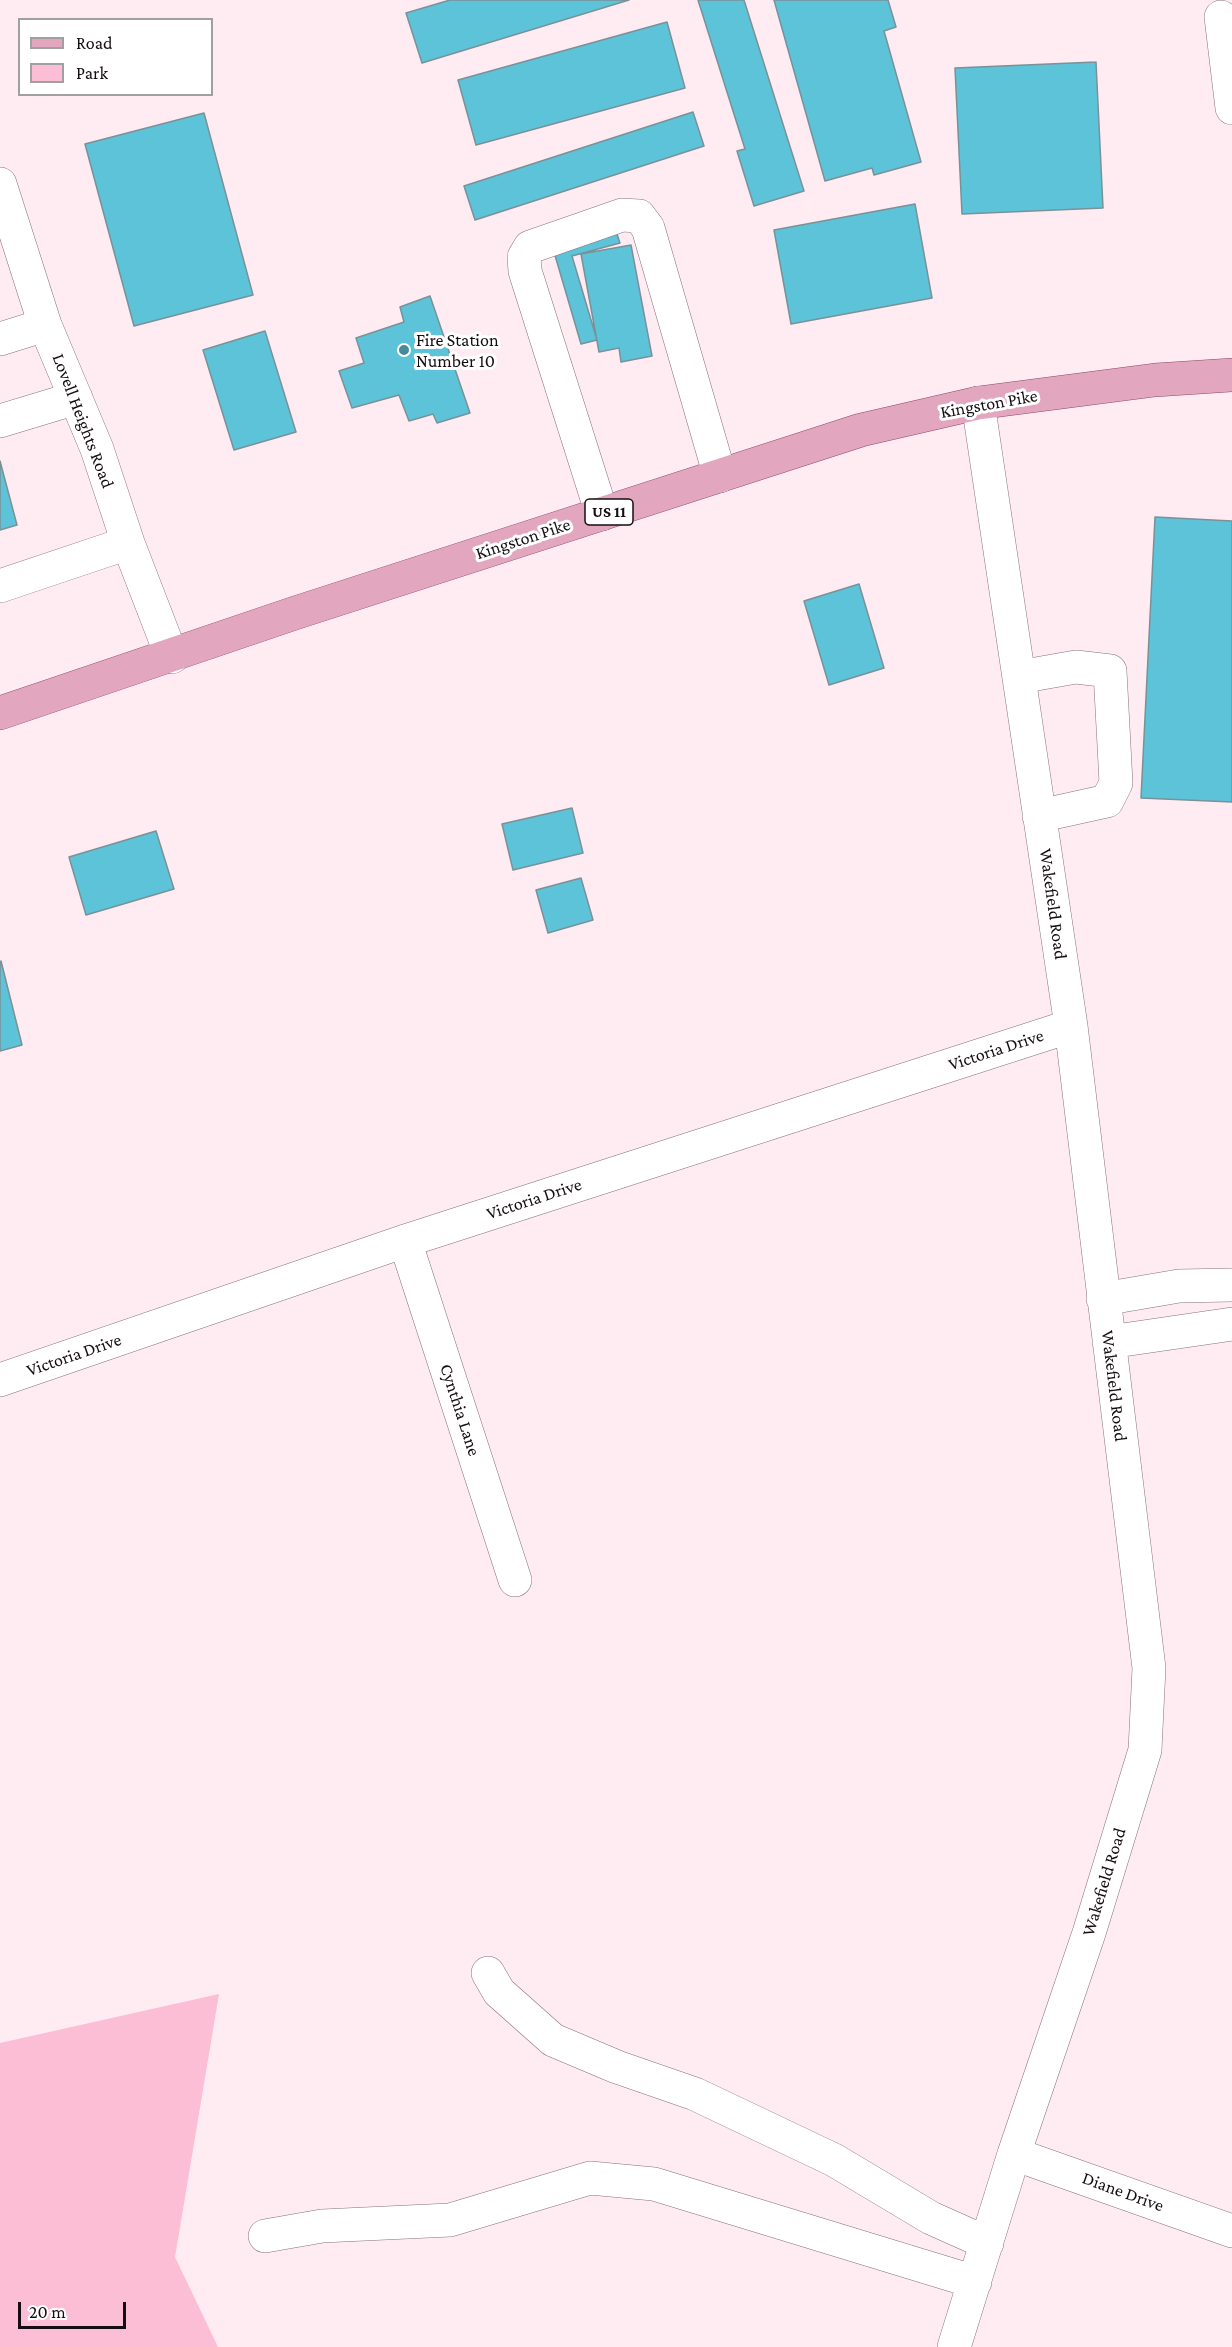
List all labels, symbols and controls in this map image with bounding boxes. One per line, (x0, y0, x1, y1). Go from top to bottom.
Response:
legend (18, 18, 213, 96)
text: Road (76, 33, 113, 53)
text: Park (76, 63, 108, 83)
place label: Fire Station Number 10 (416, 329, 499, 372)
marker: Fire Station Number 10 (397, 343, 411, 357)
street label: Lovell Heights Road (47, 351, 119, 491)
street label: Kingston Pike (939, 385, 1039, 423)
road number: US 11 (585, 499, 633, 525)
street label: Kingston Pike (473, 514, 573, 564)
street label: Wakefield Road (1035, 847, 1071, 961)
street label: Victoria Drive (946, 1024, 1046, 1076)
street label: Victoria Drive (484, 1173, 584, 1225)
street label: Victoria Drive (24, 1329, 124, 1381)
street label: Wakefield Road (1096, 1329, 1132, 1443)
street label: Cynthia Lane (435, 1361, 485, 1459)
street label: Wakefield Road (1077, 1825, 1131, 1939)
street label: Diane Drive (1079, 2167, 1167, 2217)
scale bar (21, 2290, 129, 2328)
text: 20 m (29, 2302, 66, 2322)

